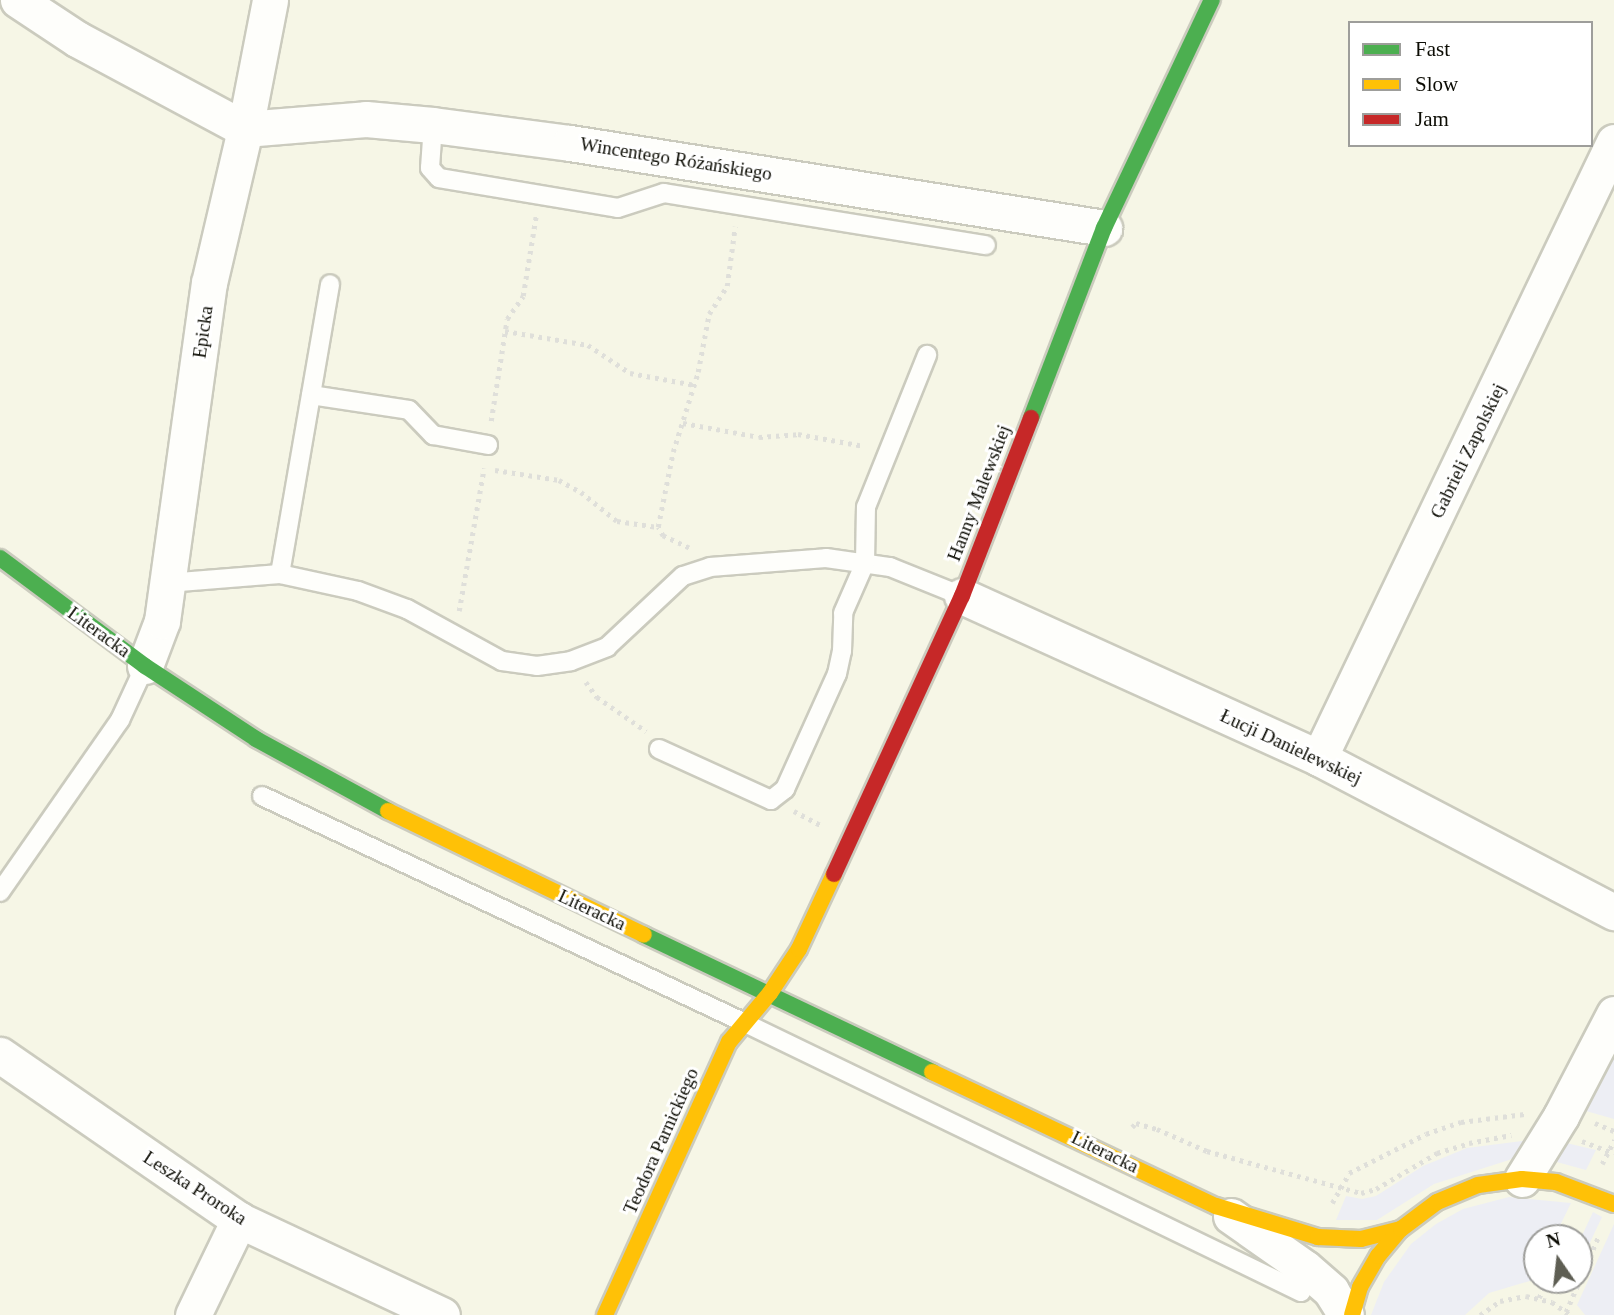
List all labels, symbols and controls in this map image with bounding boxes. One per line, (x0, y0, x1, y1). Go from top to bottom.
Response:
legend (1348, 21, 1593, 147)
text: Fast (1415, 37, 1450, 61)
text: Slow (1415, 72, 1458, 96)
text: Jam (1415, 107, 1449, 131)
street label: Wincentego Różańskiego (578, 133, 774, 185)
street label: Epicka (188, 304, 218, 360)
street label: Gabrieli Zapolskiej (1425, 380, 1511, 522)
street label: Hanny Malewskiej (943, 422, 1015, 564)
street label: Literacka (63, 602, 135, 662)
street label: Łucji Danielewskiej (1217, 704, 1365, 790)
street label: Literacka (555, 885, 629, 935)
street label: Teodora Parnickiego (619, 1064, 703, 1218)
street label: Literacka (1068, 1126, 1142, 1178)
street label: Leszka Proroka (139, 1146, 251, 1230)
north arrow (1523, 1224, 1593, 1294)
text: N (1544, 1228, 1562, 1252)

